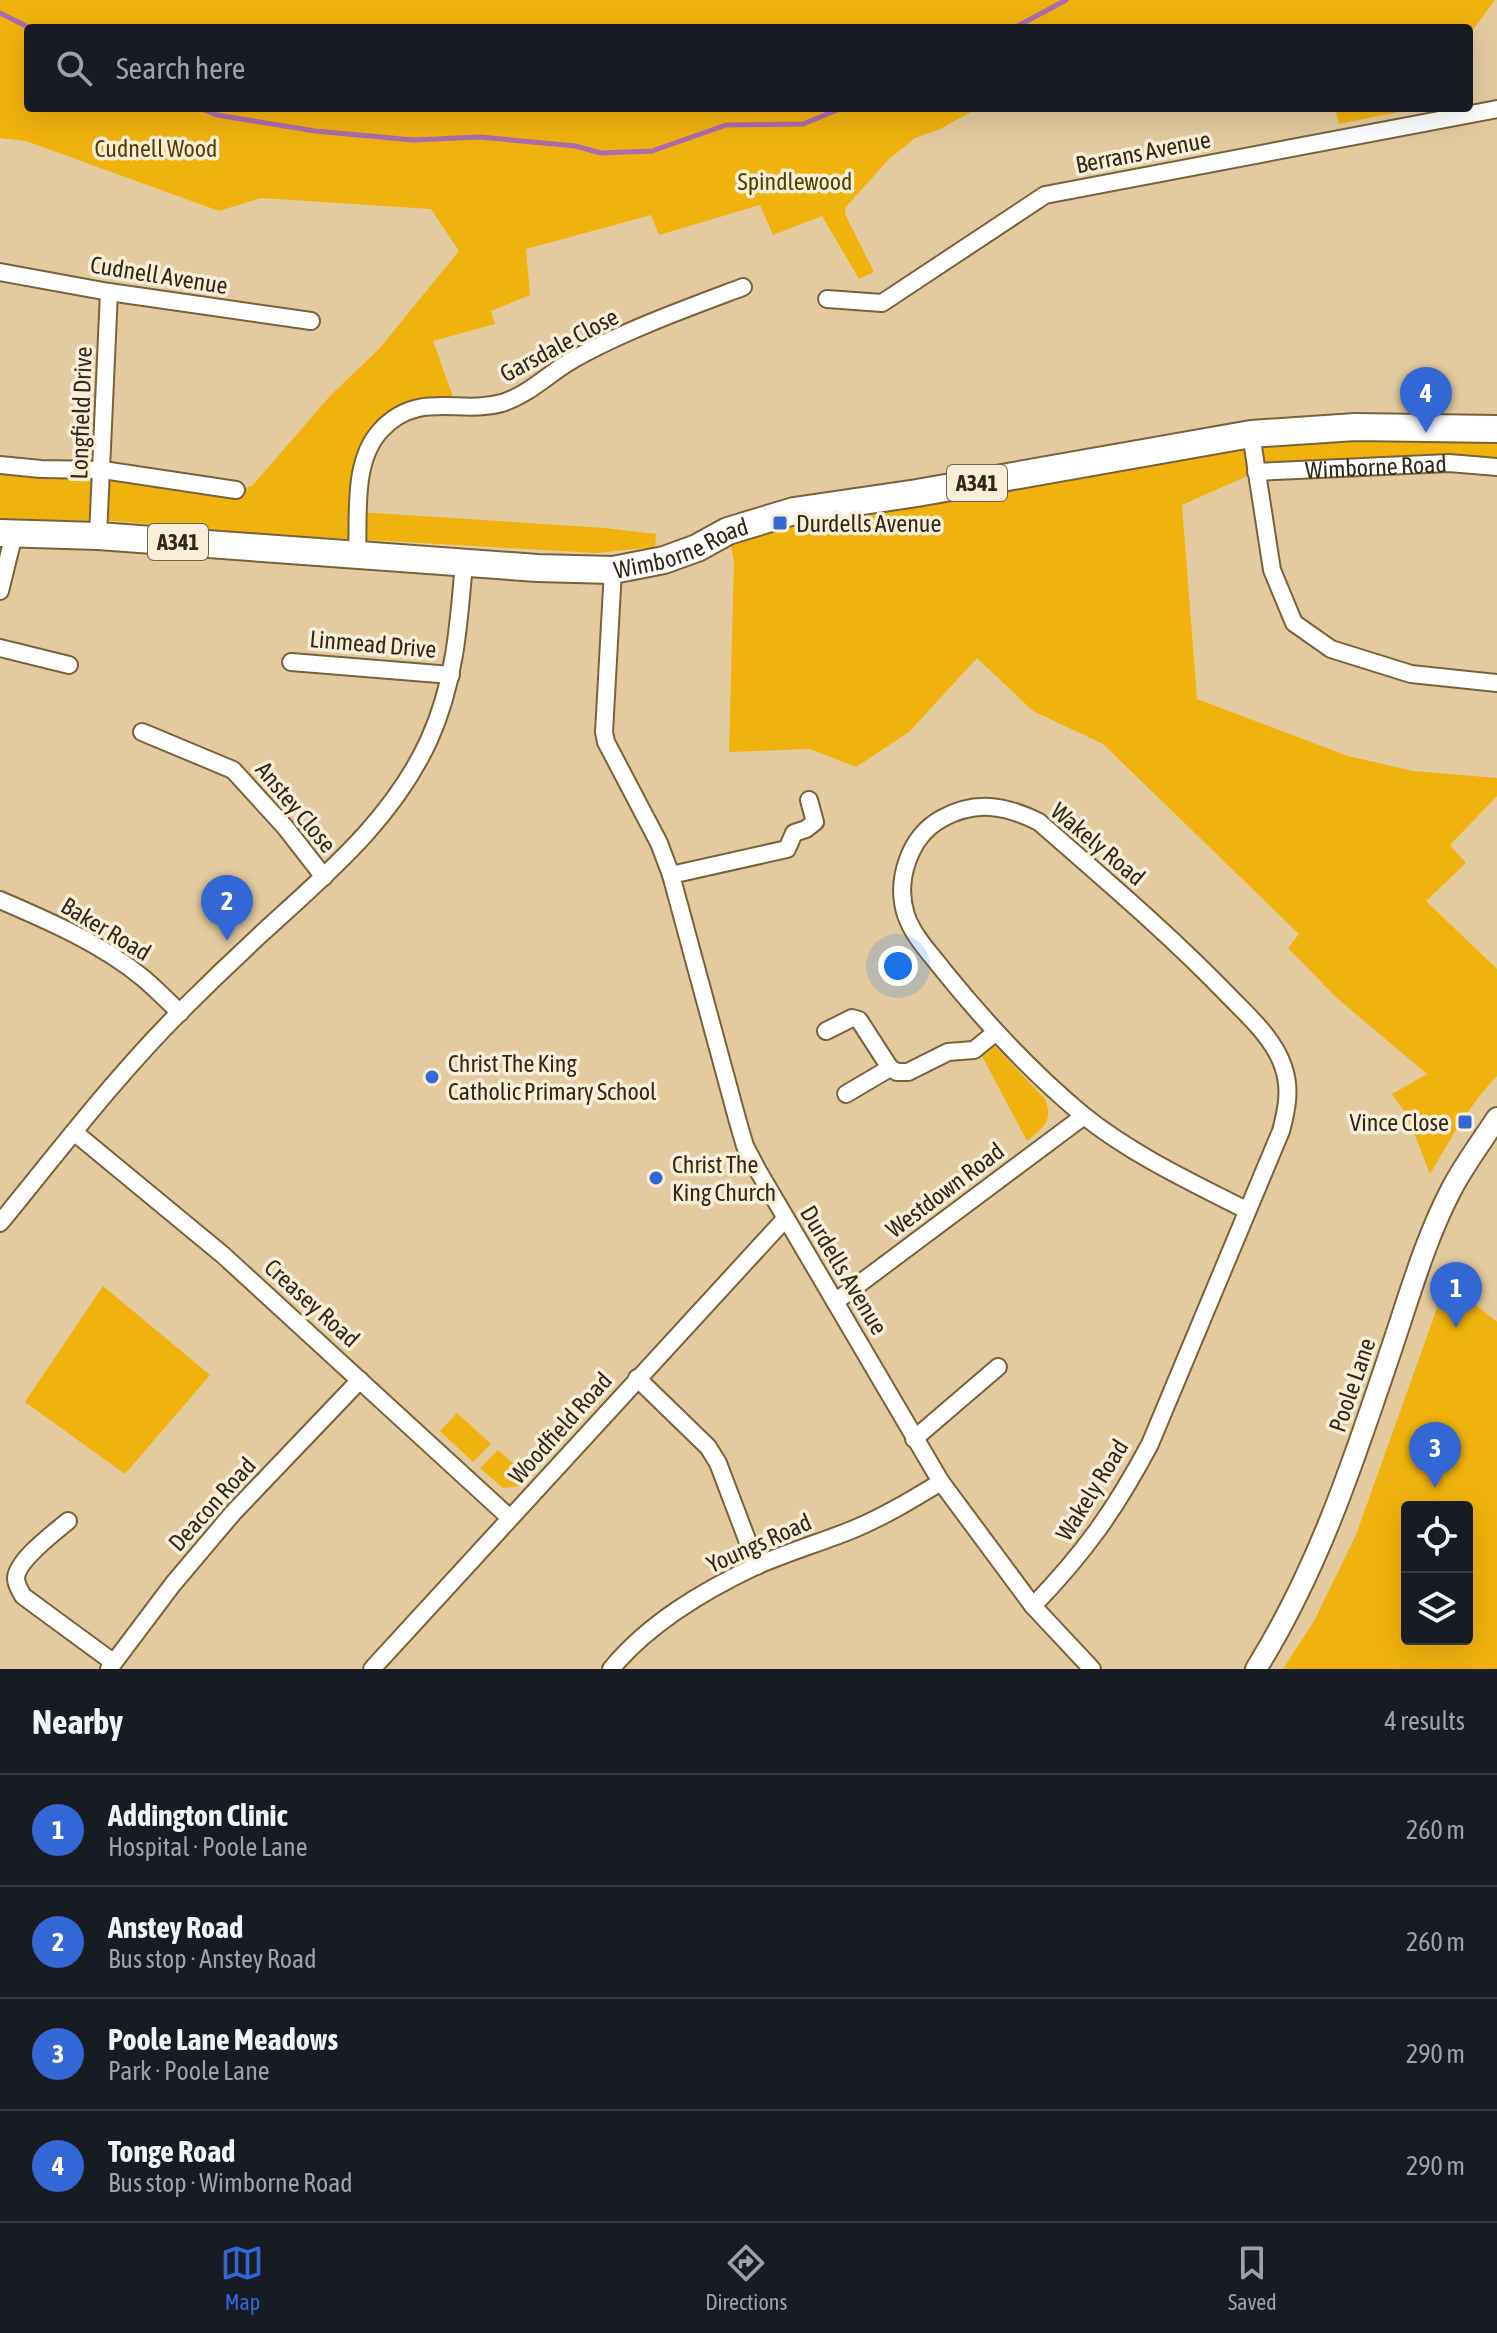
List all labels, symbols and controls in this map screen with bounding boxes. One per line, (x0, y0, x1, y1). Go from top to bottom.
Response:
search box (24, 24, 1473, 112)
icon: search (52, 46, 96, 90)
text: Search here (116, 51, 245, 85)
street label: Berrans Avenue (1073, 126, 1213, 178)
park label: Cudnell Wood (95, 135, 217, 162)
park label: Spindlewood (738, 168, 852, 195)
street label: Cudnell Avenue (88, 251, 230, 299)
street label: Garsdale Close (495, 303, 623, 387)
street label: Longfield Drive (65, 346, 97, 480)
pin: 4 (1400, 367, 1452, 433)
street label: Wimborne Road (1304, 450, 1447, 483)
road number: A341 (947, 465, 1007, 501)
place label: Durdells Avenue (796, 510, 941, 537)
street label: Wimborne Road (611, 512, 751, 583)
marker: Durdells Avenue (771, 514, 789, 532)
road number: A341 (148, 524, 208, 560)
street label: Linmead Drive (309, 625, 437, 663)
street label: Anstey Close (250, 756, 342, 858)
street label: Wakely Road (1046, 797, 1150, 891)
pin: 2 (201, 875, 253, 941)
street label: Baker Road (56, 892, 156, 966)
your location (878, 946, 918, 986)
place label: Christ The King Catholic Primary School (448, 1050, 657, 1105)
marker: Christ The King Catholic Primary School (423, 1068, 441, 1086)
place label: Vince Close (1349, 1109, 1449, 1136)
marker: Vince Close (1456, 1113, 1474, 1131)
street label: Westdown Road (881, 1137, 1009, 1243)
place label: Christ The King Church (672, 1151, 776, 1206)
marker: Christ The King Church (647, 1169, 665, 1187)
street label: Durdells Avenue (795, 1201, 893, 1339)
street label: Creasey Road (259, 1253, 365, 1353)
pin: 1 (1430, 1262, 1482, 1328)
street label: Poole Lane (1323, 1335, 1381, 1435)
street label: Woodfield Road (503, 1367, 617, 1489)
pin: 3 (1409, 1422, 1461, 1488)
street label: Wakely Road (1050, 1435, 1134, 1545)
street label: Deacon Road (163, 1452, 261, 1556)
map controls (1401, 1501, 1473, 1645)
button: locate (1401, 1501, 1473, 1573)
street label: Youngs Road (703, 1508, 815, 1578)
button: layers (1401, 1573, 1473, 1645)
text: Nearby (32, 1702, 123, 1741)
text: 4 results (1384, 1706, 1465, 1736)
text: Addington Clinic (108, 1798, 288, 1832)
text: 1 (52, 1815, 64, 1845)
text: 260 m (1406, 1815, 1465, 1845)
text: Hospital · Poole Lane (108, 1832, 307, 1862)
text: Anstey Road (108, 1910, 243, 1944)
text: 2 (52, 1927, 64, 1957)
text: 260 m (1406, 1927, 1465, 1957)
text: Bus stop · Anstey Road (108, 1944, 316, 1974)
text: Poole Lane Meadows (108, 2022, 338, 2056)
text: 3 (52, 2039, 64, 2069)
text: 290 m (1406, 2039, 1465, 2069)
text: Park · Poole Lane (108, 2056, 270, 2086)
text: Tonge Road (108, 2134, 235, 2168)
text: 4 (52, 2151, 64, 2181)
text: 290 m (1406, 2151, 1465, 2181)
text: Bus stop · Wimborne Road (108, 2168, 353, 2198)
tab: Map (220, 2241, 264, 2315)
tab: Directions (705, 2241, 787, 2315)
tab: Saved (1228, 2241, 1277, 2315)

